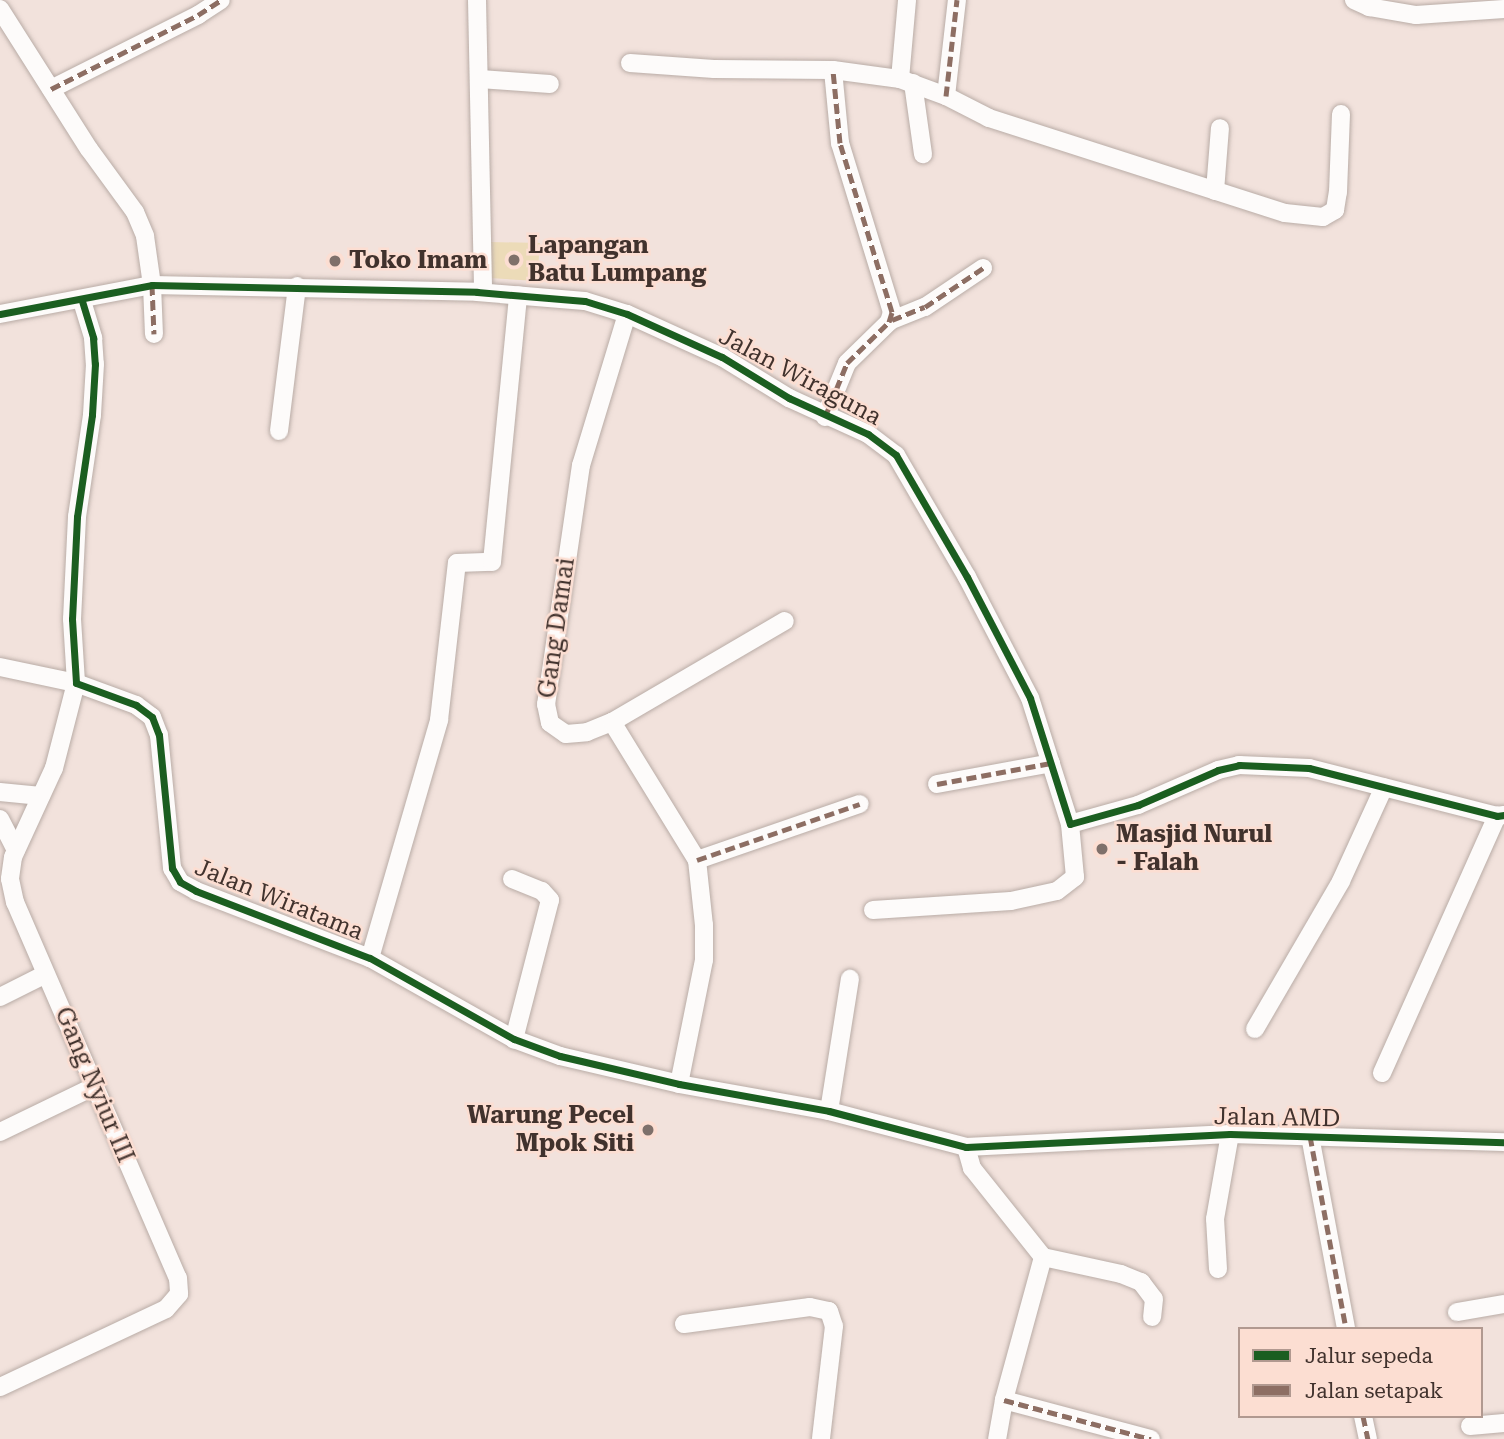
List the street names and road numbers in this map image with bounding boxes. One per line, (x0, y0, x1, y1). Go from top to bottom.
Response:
street label: Jalan Wiraguna (714, 322, 886, 432)
street label: Gang Damai (533, 556, 581, 700)
street label: Jalan Wiratama (191, 853, 367, 947)
street label: Gang Nyiur III (48, 1003, 140, 1167)
street label: Jalan AMD (1214, 1103, 1340, 1133)

